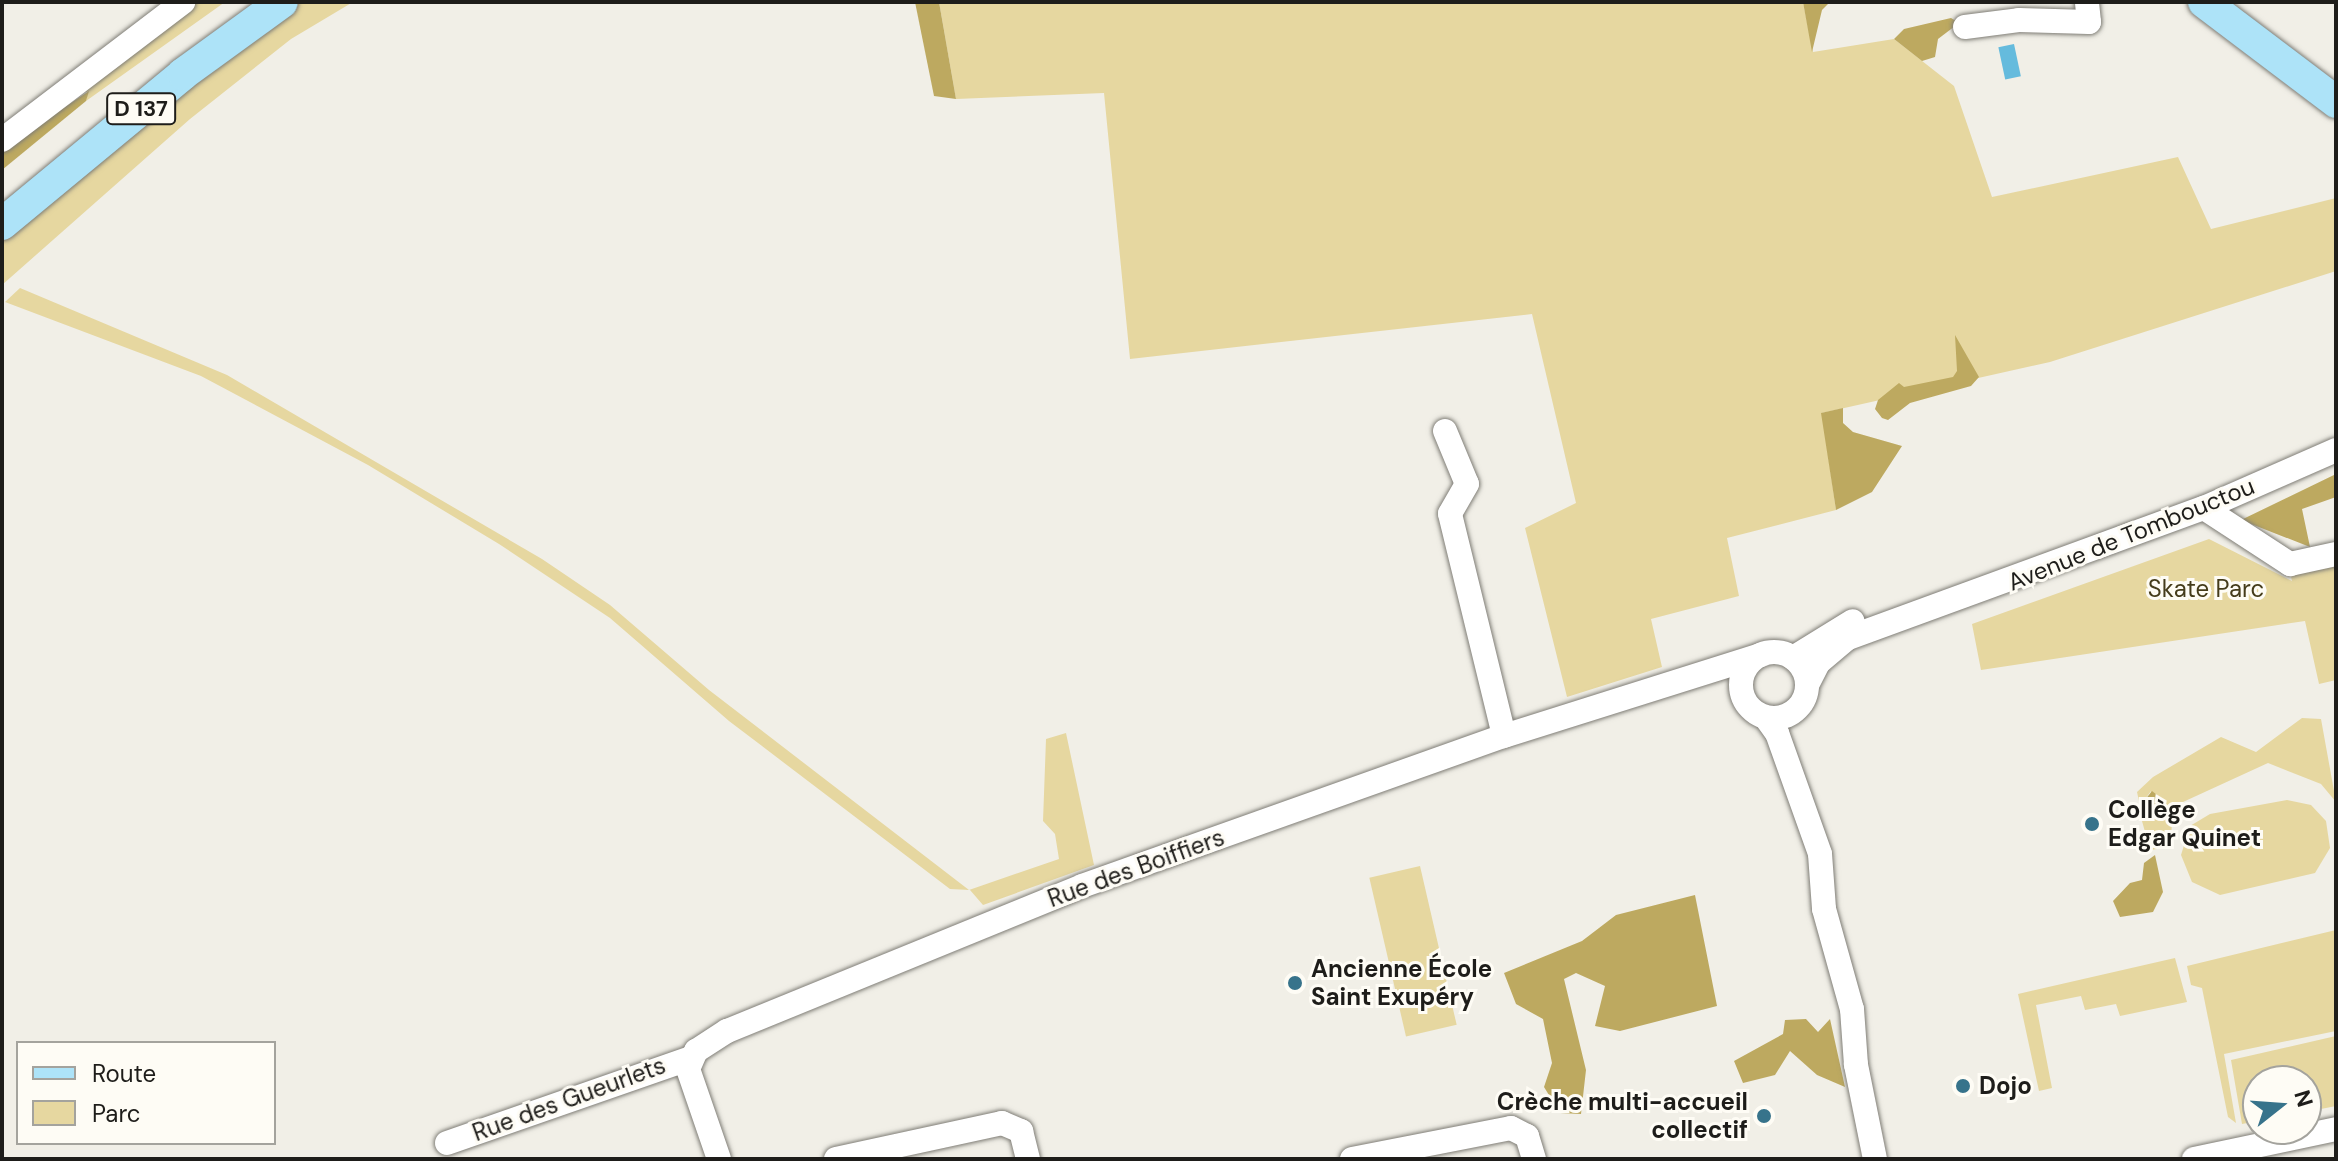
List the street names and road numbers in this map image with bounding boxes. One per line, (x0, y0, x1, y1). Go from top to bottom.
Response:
road number: D 137 (105, 91, 177, 127)
street label: Avenue de Tombouctou (2004, 471, 2258, 597)
street label: Rue des Boiffiers (1044, 823, 1228, 913)
street label: Rue des Gueurlets (469, 1051, 669, 1147)

